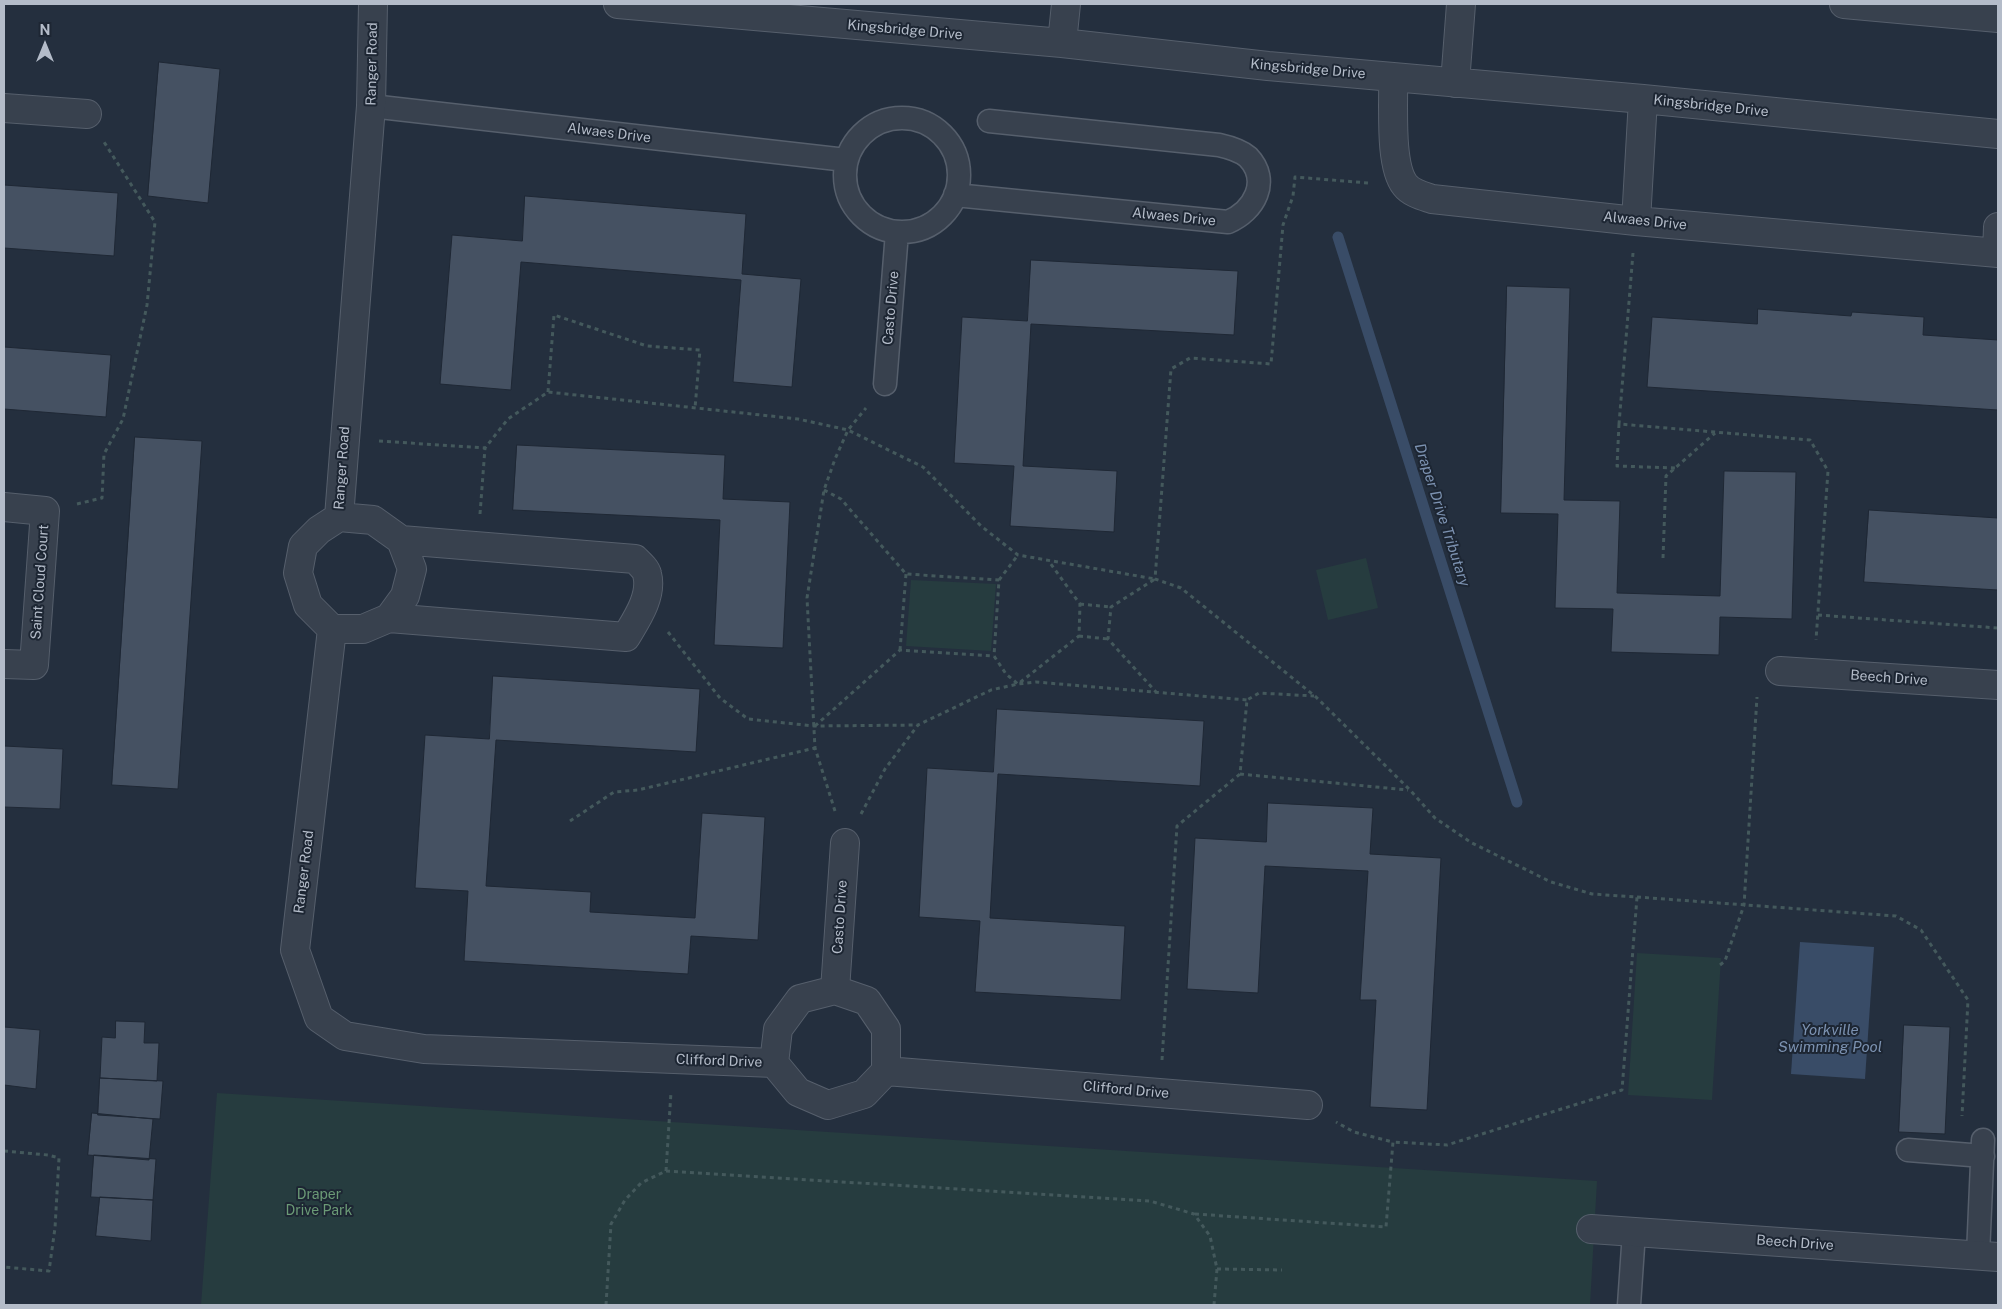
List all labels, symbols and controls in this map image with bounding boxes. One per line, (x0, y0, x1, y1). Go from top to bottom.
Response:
street label: Kingsbridge Drive (847, 17, 963, 43)
north arrow (20, 20, 70, 70)
text: N (40, 22, 50, 38)
street label: Ranger Road (363, 22, 381, 106)
street label: Kingsbridge Drive (1250, 56, 1366, 82)
street label: Kingsbridge Drive (1653, 92, 1769, 120)
street label: Alwaes Drive (566, 120, 652, 146)
street label: Alwaes Drive (1131, 204, 1217, 230)
street label: Alwaes Drive (1602, 208, 1688, 234)
street label: Casto Drive (879, 270, 903, 346)
street label: Ranger Road (331, 426, 353, 510)
water label: Draper Drive Tributary (1410, 441, 1474, 589)
street label: Saint Cloud Court (28, 524, 52, 640)
street label: Beech Drive (1850, 667, 1928, 689)
street label: Ranger Road (291, 829, 317, 915)
street label: Casto Drive (829, 879, 851, 955)
water label: Yorkville Swimming Pool (1778, 1021, 1882, 1056)
street label: Clifford Drive (676, 1051, 762, 1071)
street label: Clifford Drive (1082, 1078, 1170, 1102)
park label: Draper Drive Park (286, 1187, 352, 1220)
street label: Beech Drive (1756, 1232, 1834, 1254)

